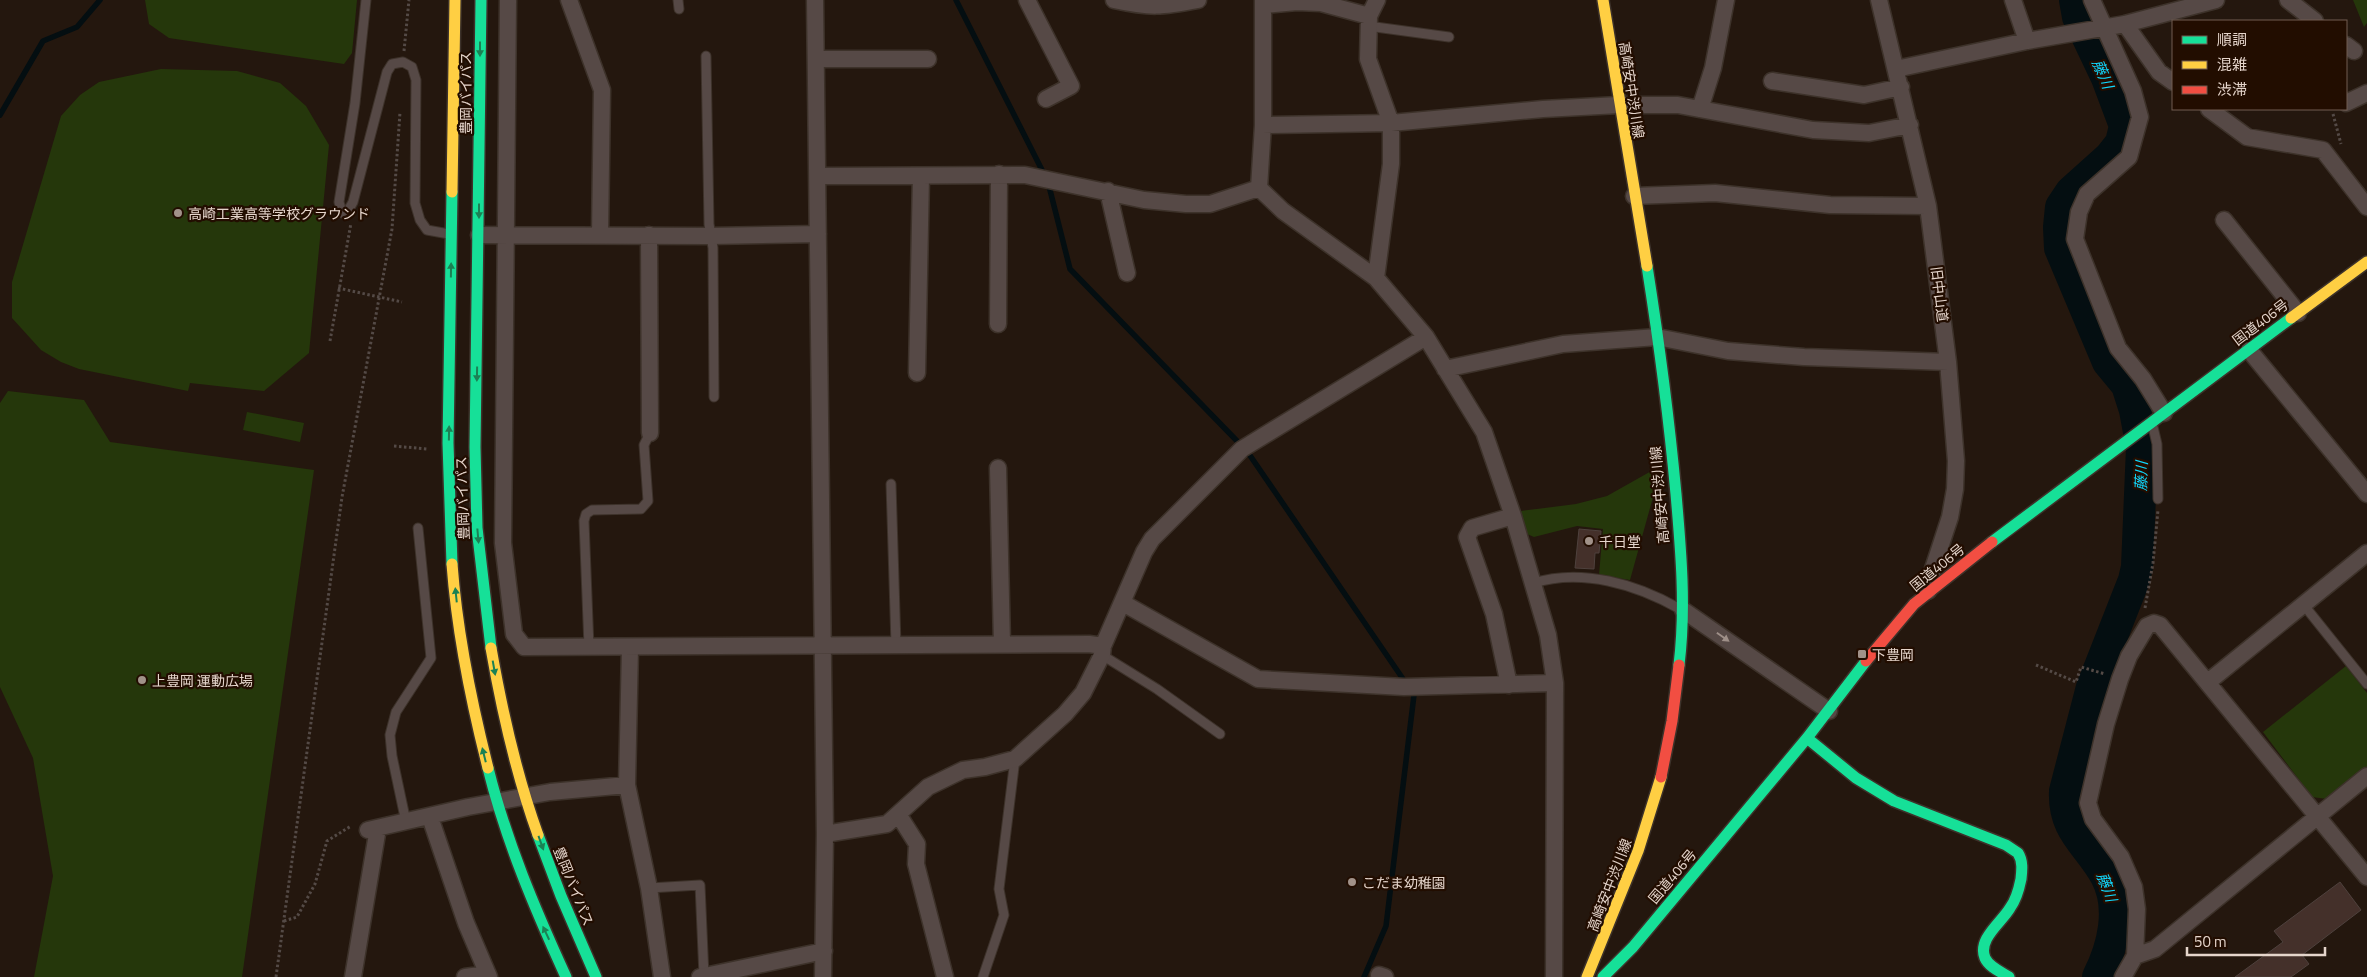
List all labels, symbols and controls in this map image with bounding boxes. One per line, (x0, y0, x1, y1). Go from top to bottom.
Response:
legend (2172, 20, 2347, 110)
text: 順調 (2217, 28, 2247, 51)
street label: 高崎安中渋川線 (1614, 40, 1650, 140)
one-way arrow (476, 41, 484, 57)
street label: 豊岡バイパス (455, 51, 476, 135)
text: 混雑 (2217, 53, 2247, 76)
water label: 藤川 (2087, 56, 2120, 94)
text: 渋滞 (2217, 78, 2247, 101)
place label: 高崎工業高等学校グラウンド (188, 203, 370, 224)
one-way arrow (475, 203, 483, 219)
marker: 高崎工業高等学校グラウンド (172, 207, 184, 219)
one-way arrow (447, 262, 455, 278)
street label: 旧中山道 (1926, 265, 1954, 323)
street label: 国道406号 (2228, 294, 2292, 350)
one-way arrow (472, 366, 480, 382)
one-way arrow (445, 425, 453, 441)
street label: 高崎安中渋川線 (1644, 445, 1674, 545)
street label: 豊岡バイパス (450, 456, 474, 540)
water label: 藤川 (2129, 459, 2153, 491)
one-way arrow (474, 528, 482, 544)
place label: 千日堂 (1599, 531, 1641, 552)
marker: 千日堂 (1583, 535, 1595, 547)
street label: 国道406号 (1905, 538, 1969, 596)
one-way arrow (451, 587, 459, 603)
one-way arrow (1717, 632, 1730, 642)
place label: 下豊岡 (1872, 644, 1914, 665)
marker: 下豊岡 (1856, 648, 1868, 660)
one-way arrow (490, 660, 498, 676)
place label: 上豊岡 運動広場 (152, 670, 253, 691)
marker: 上豊岡 運動広場 (136, 674, 148, 686)
one-way arrow (480, 747, 488, 762)
street label: 高崎安中渋川線 (1582, 835, 1636, 935)
one-way arrow (537, 836, 545, 851)
street label: 豊岡バイパス (549, 843, 599, 929)
street label: 国道406号 (1643, 844, 1701, 908)
water label: 藤川 (2091, 869, 2124, 907)
place label: こだま幼稚園 (1362, 872, 1446, 893)
marker: こだま幼稚園 (1346, 876, 1358, 888)
scale bar (2187, 924, 2324, 956)
one-way arrow (541, 926, 549, 940)
text: 50 m (2194, 930, 2227, 953)

